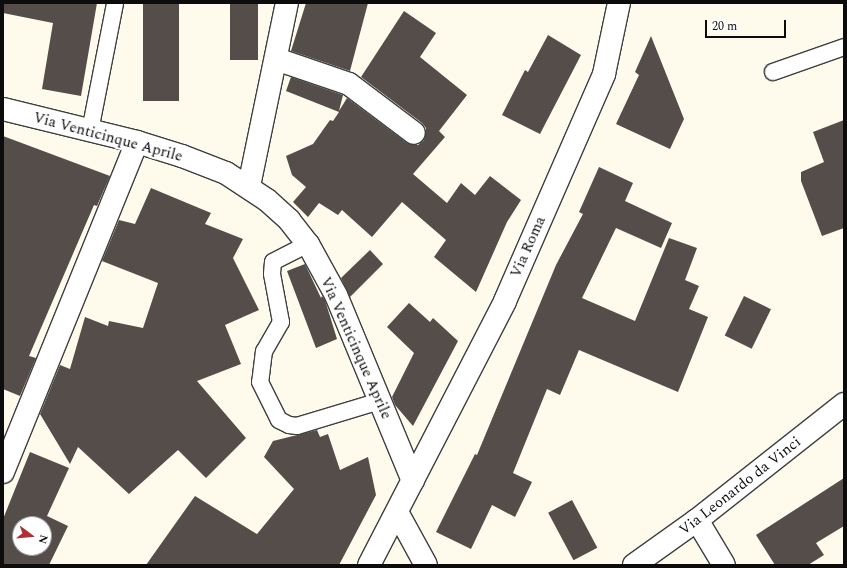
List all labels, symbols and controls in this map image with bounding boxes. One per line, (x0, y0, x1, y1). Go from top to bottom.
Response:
scale bar (707, 12, 788, 38)
text: 20 m (712, 17, 737, 36)
street label: Via Venticinque Aprile (31, 108, 185, 166)
street label: Via Roma (507, 214, 549, 280)
street label: Via Venticinque Aprile (317, 274, 395, 422)
street label: Via Leonardo da Vinci (675, 433, 805, 539)
north arrow (12, 516, 52, 556)
text: N (34, 533, 52, 546)

